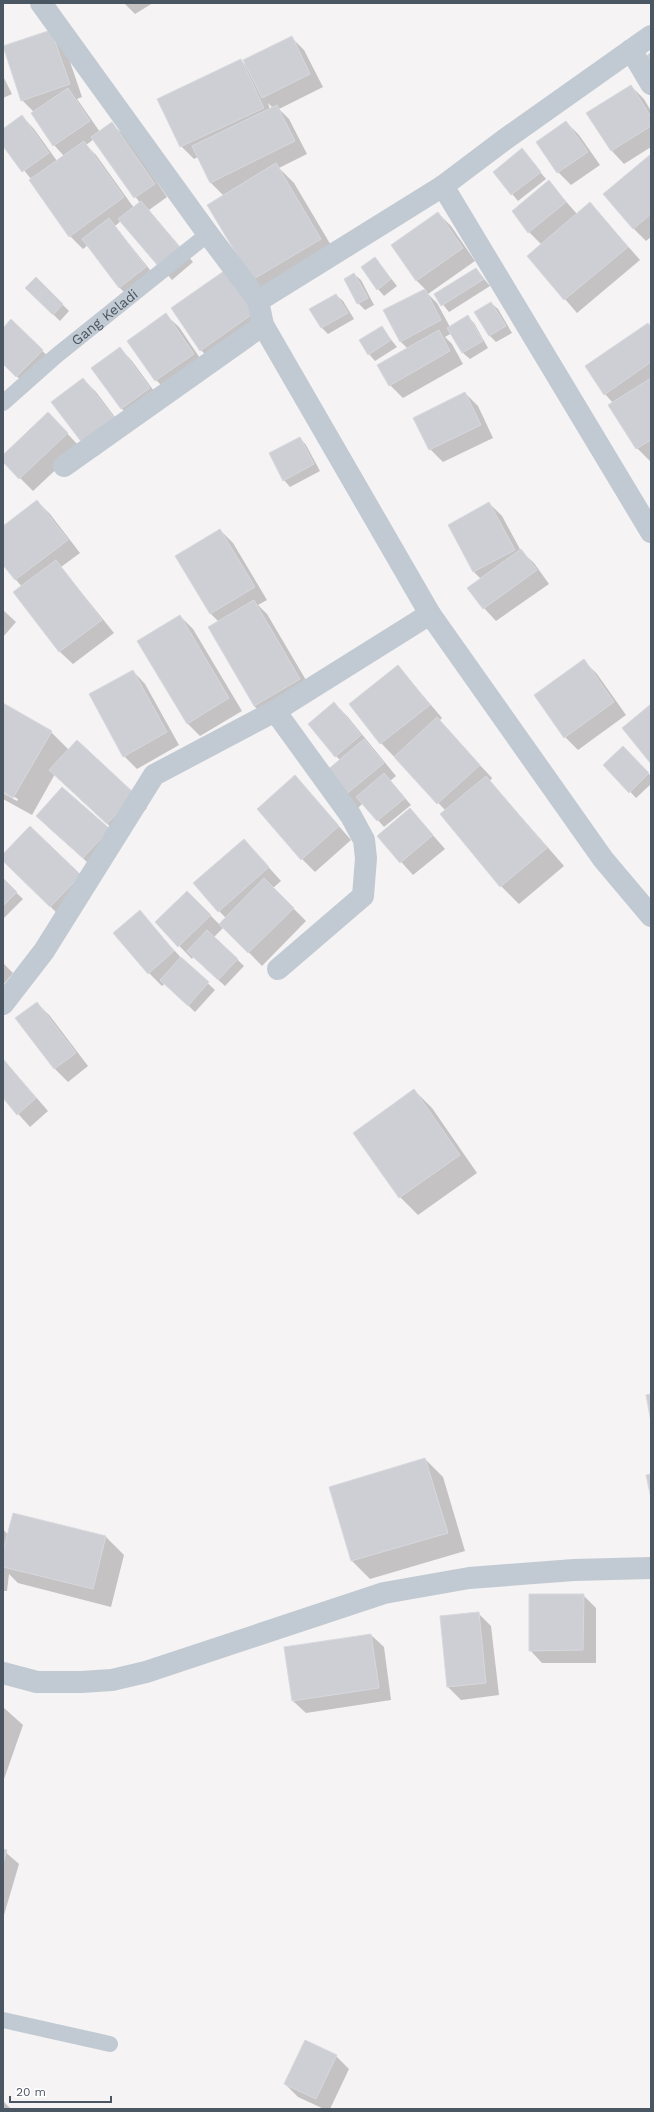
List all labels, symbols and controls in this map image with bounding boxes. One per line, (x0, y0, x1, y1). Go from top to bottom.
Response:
street label: Gang Keladi (68, 286, 141, 348)
scale bar (10, 2078, 111, 2104)
text: 20 m (16, 2085, 46, 2099)

